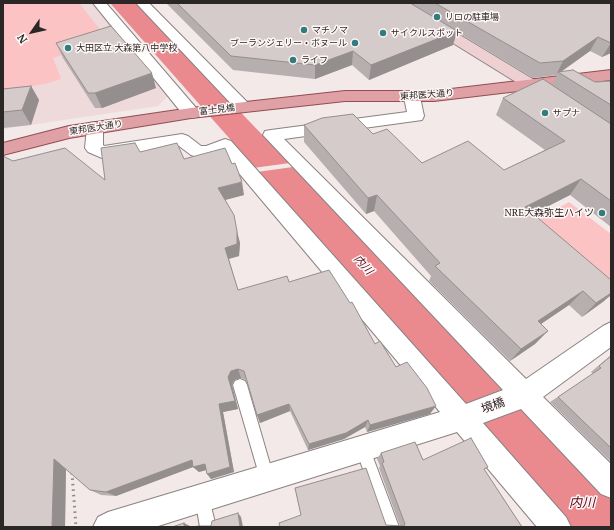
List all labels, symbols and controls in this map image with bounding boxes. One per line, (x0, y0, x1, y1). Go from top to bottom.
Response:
north arrow (12, 12, 52, 52)
marker: リロの駐車場 (432, 12, 442, 22)
place label: リロの駐車場 (445, 12, 499, 22)
marker: マチノマ (299, 25, 309, 35)
place label: マチノマ (312, 25, 348, 35)
marker: サイクルスポット (378, 28, 388, 38)
place label: サイクルスポット (391, 28, 463, 38)
text: N (14, 31, 30, 46)
place label: ブーランジェリー・ボヌール (230, 38, 347, 48)
marker: ブーランジェリー・ボヌール (350, 38, 360, 48)
marker: 大田区立 大森第八中学校 (63, 43, 73, 53)
place label: 大田区立 大森第八中学校 (76, 43, 177, 53)
marker: ライフ (288, 55, 298, 65)
place label: ライフ (301, 55, 328, 65)
street label: 東邦医大通り (400, 88, 454, 102)
street label: 富士見橋 (198, 102, 236, 118)
marker: サプナ (540, 108, 550, 118)
place label: サプナ (553, 108, 580, 118)
street label: 東邦医大通り (68, 118, 124, 138)
place label: NRE大森弥生ハイツ (504, 207, 594, 219)
marker: NRE大森弥生ハイツ (597, 208, 607, 218)
water label: 内川 (351, 252, 375, 278)
street label: 境橋 (479, 395, 507, 417)
water label: 内川 (569, 495, 595, 511)

